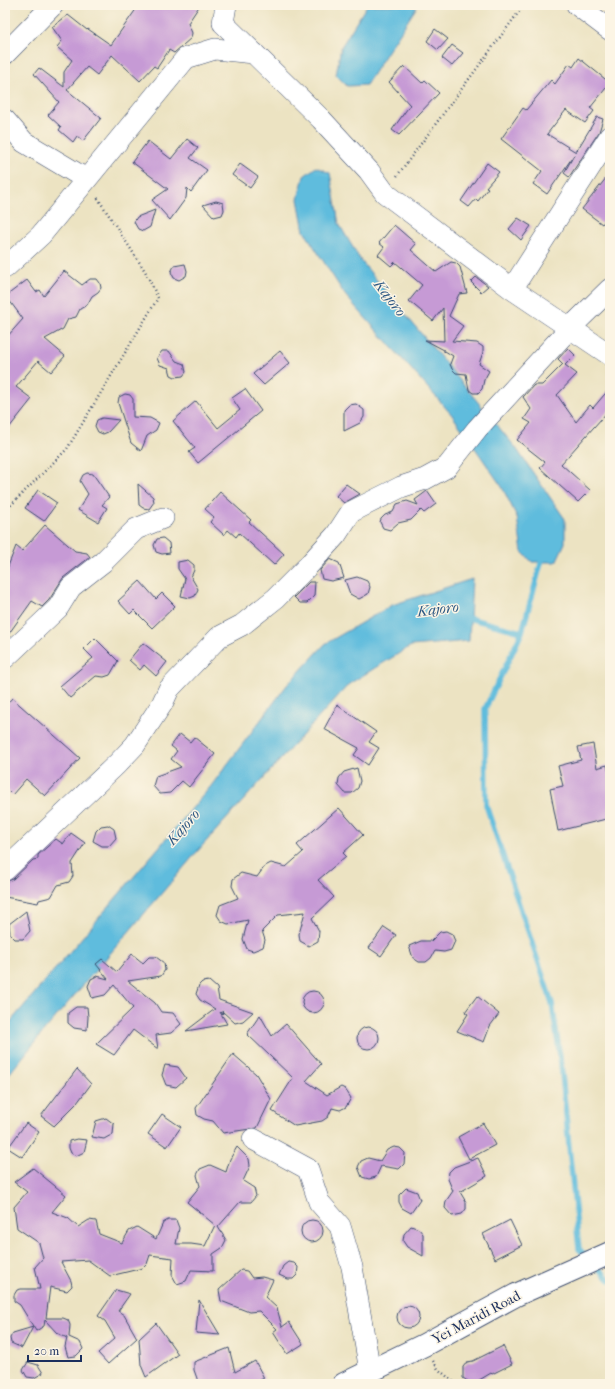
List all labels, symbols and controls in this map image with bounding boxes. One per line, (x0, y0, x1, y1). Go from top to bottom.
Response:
water label: Kajoro (369, 275, 410, 320)
water label: Kajoro (415, 598, 460, 621)
water label: Kajoro (162, 805, 203, 849)
street label: Yei Maridi Road (428, 1287, 524, 1348)
scale bar (28, 1337, 81, 1363)
text: 20 m (34, 1344, 59, 1358)

